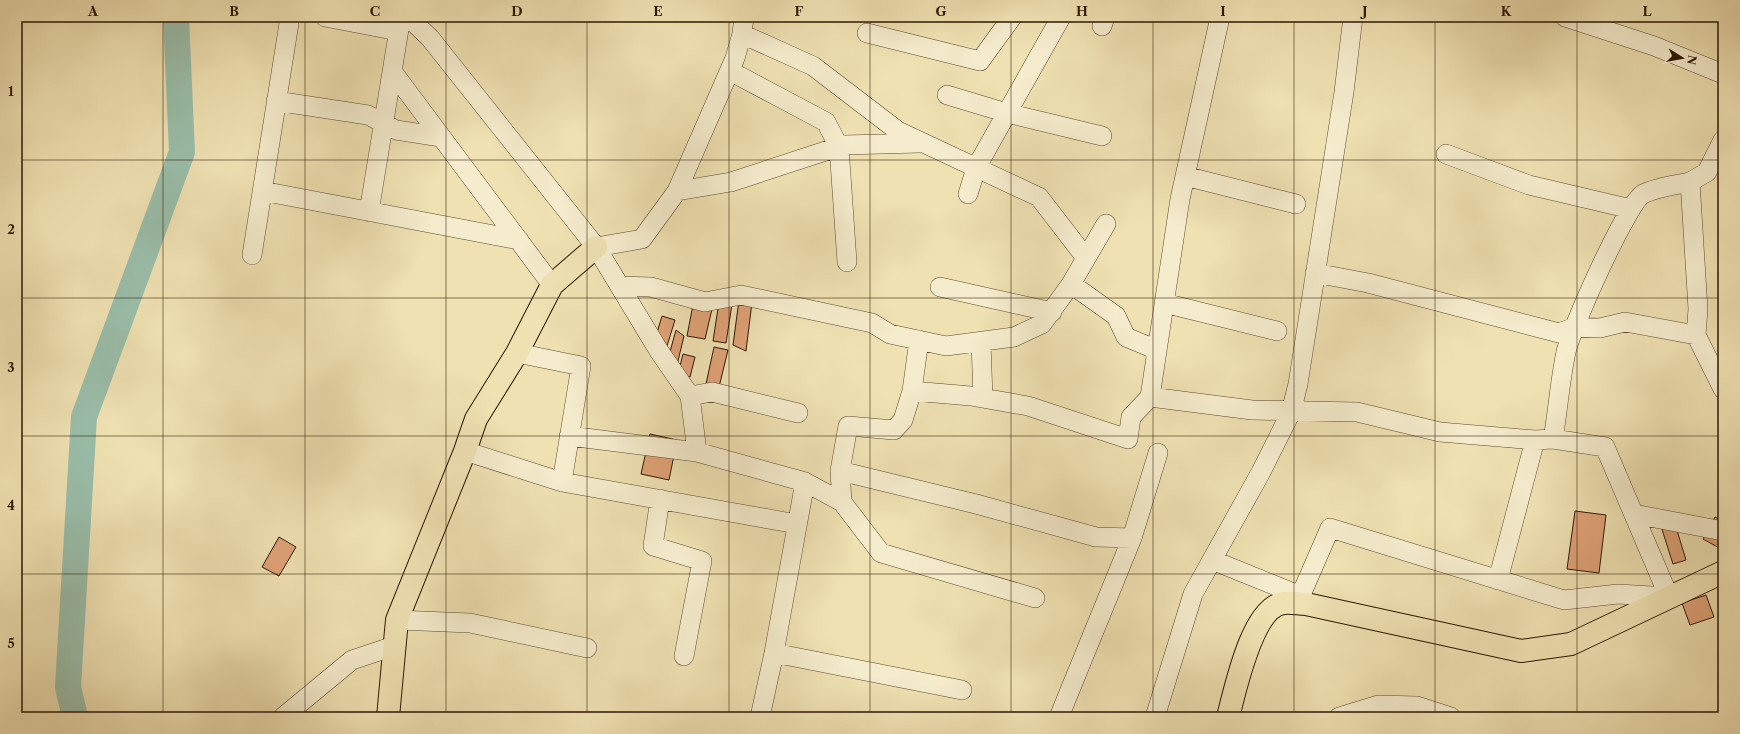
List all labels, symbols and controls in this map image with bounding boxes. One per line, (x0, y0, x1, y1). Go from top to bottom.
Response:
text: A (87, 3, 99, 19)
text: B (229, 3, 239, 19)
text: C (370, 3, 380, 19)
text: D (511, 3, 523, 19)
text: E (653, 3, 663, 19)
text: F (795, 3, 804, 19)
text: G (935, 3, 947, 19)
text: H (1076, 3, 1088, 19)
text: I (1220, 3, 1226, 19)
text: J (1360, 3, 1368, 19)
text: K (1501, 3, 1512, 19)
text: L (1643, 3, 1652, 19)
north arrow (1662, 38, 1702, 78)
text: N (1684, 54, 1700, 66)
text: 1 (8, 83, 14, 99)
text: 2 (7, 221, 15, 237)
text: 3 (7, 359, 15, 375)
text: 4 (7, 497, 15, 513)
text: 5 (7, 635, 15, 651)

